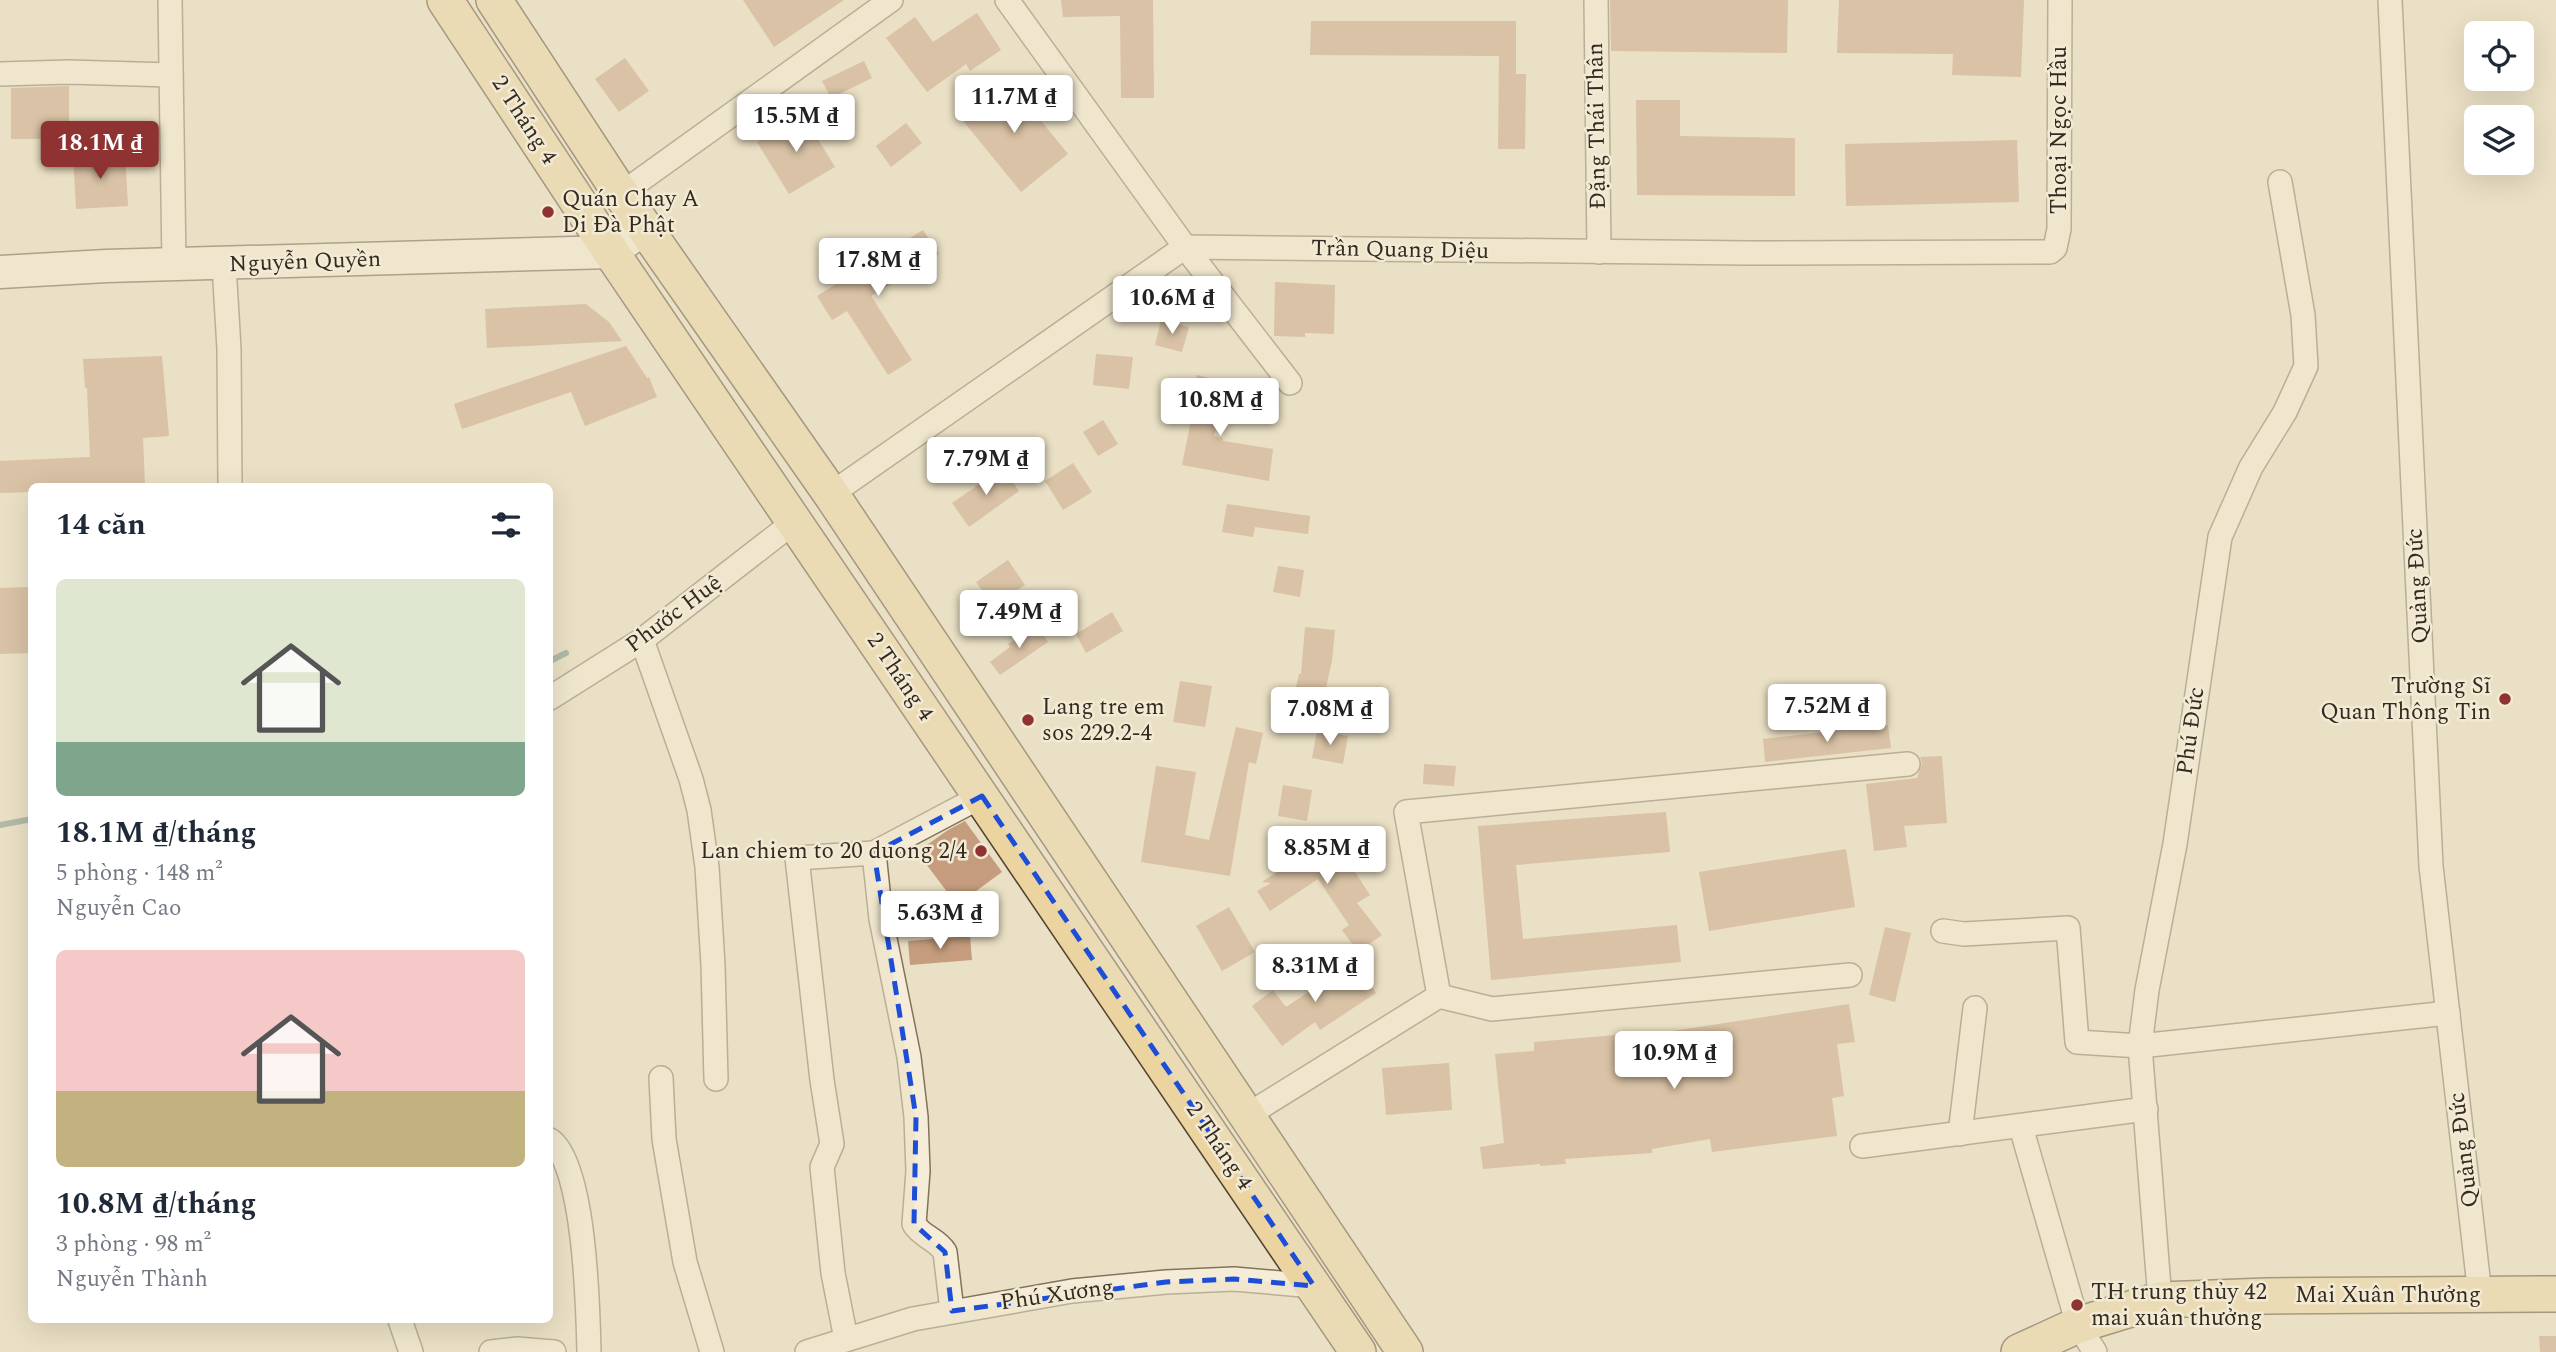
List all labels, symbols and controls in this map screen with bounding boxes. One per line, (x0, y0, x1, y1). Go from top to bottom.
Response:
map controls (2464, 21, 2534, 175)
button: locate (2464, 21, 2534, 91)
street label: Đặng Thái Thân (1578, 42, 1616, 210)
street label: Thoại Ngọc Hầu (2042, 46, 2077, 214)
street label: 2 Tháng 4 (482, 68, 566, 172)
pin: 11.7M ₫ (949, 76, 1079, 135)
text: 11.7M ₫ (971, 80, 1057, 115)
pin: 15.5M ₫ (731, 94, 861, 154)
text: 15.5M ₫ (753, 99, 839, 134)
button: layers (2464, 105, 2534, 175)
pin: 18.1M ₫ (35, 122, 165, 181)
text: 18.1M ₫ (57, 126, 143, 161)
place label: Quán Chay A Di Đà Phật (562, 182, 699, 243)
marker: Quán Chay A Di Đà Phật (540, 204, 556, 220)
street label: Trần Quang Diệu (1311, 231, 1489, 269)
pin: 17.8M ₫ (813, 238, 943, 298)
street label: Nguyễn Quyền (228, 242, 382, 282)
text: 17.8M ₫ (835, 243, 921, 278)
pin: 10.6M ₫ (1107, 276, 1237, 336)
text: 10.6M ₫ (1129, 281, 1215, 316)
pin: 10.8M ₫ (1155, 378, 1285, 438)
text: 10.8M ₫ (1177, 383, 1263, 418)
pin: 7.79M ₫ (921, 438, 1051, 497)
text: 7.79M ₫ (943, 442, 1029, 477)
text: 14 căn (56, 502, 146, 548)
icon: filters (487, 506, 525, 544)
street label: Quảng Đức (2397, 527, 2439, 645)
street label: Phước Huệ (618, 566, 730, 662)
pin: 7.49M ₫ (954, 590, 1084, 650)
text: 7.49M ₫ (976, 595, 1062, 630)
icon: home (228, 625, 354, 751)
street label: 2 Tháng 4 (857, 626, 943, 729)
place label: Trường Sĩ Quan Thông Tin (2320, 669, 2492, 730)
pin: 7.52M ₫ (1762, 684, 1892, 744)
street label: Phú Đức (2168, 685, 2214, 777)
pin: 7.08M ₫ (1265, 688, 1395, 747)
text: 7.52M ₫ (1784, 689, 1870, 724)
place label: Lang tre em sos 229.2-4 (1042, 690, 1165, 751)
marker: Trường Sĩ Quan Thông Tin (2497, 691, 2513, 707)
text: 7.08M ₫ (1287, 692, 1373, 727)
marker: Lang tre em sos 229.2-4 (1020, 712, 1036, 728)
text: 18.1M ₫/tháng (56, 810, 256, 856)
pin: 8.85M ₫ (1262, 826, 1392, 886)
text: 8.85M ₫ (1284, 831, 1370, 866)
place label: Lan chiem to 20 duong 2/4 (700, 834, 967, 869)
marker: Lan chiem to 20 duong 2/4 (973, 843, 989, 859)
text: 5 phòng · 148 m² (56, 856, 222, 891)
text: Nguyễn Cao (56, 891, 182, 926)
pin: 5.63M ₫ (875, 892, 1005, 951)
text: 5.63M ₫ (897, 896, 983, 931)
pin: 8.31M ₫ (1250, 944, 1380, 1004)
text: 8.31M ₫ (1272, 949, 1358, 984)
icon: home (228, 996, 354, 1122)
pin: 10.9M ₫ (1609, 1032, 1739, 1091)
text: 10.9M ₫ (1631, 1036, 1717, 1071)
street label: Quảng Đức (2440, 1090, 2488, 1210)
street label: 2 Tháng 4 (1176, 1095, 1262, 1198)
text: 10.8M ₫/tháng (56, 1181, 256, 1227)
text: 3 phòng · 98 m² (56, 1227, 211, 1262)
text: Nguyễn Thành (56, 1262, 208, 1297)
street label: Phú Xương (998, 1270, 1116, 1320)
place label: TH trung thủy 42 mai xuân thưởng (2091, 1275, 2267, 1336)
street label: Mai Xuân Thưởng (2295, 1278, 2481, 1313)
marker: TH trung thủy 42 mai xuân thưởng (2069, 1297, 2085, 1313)

